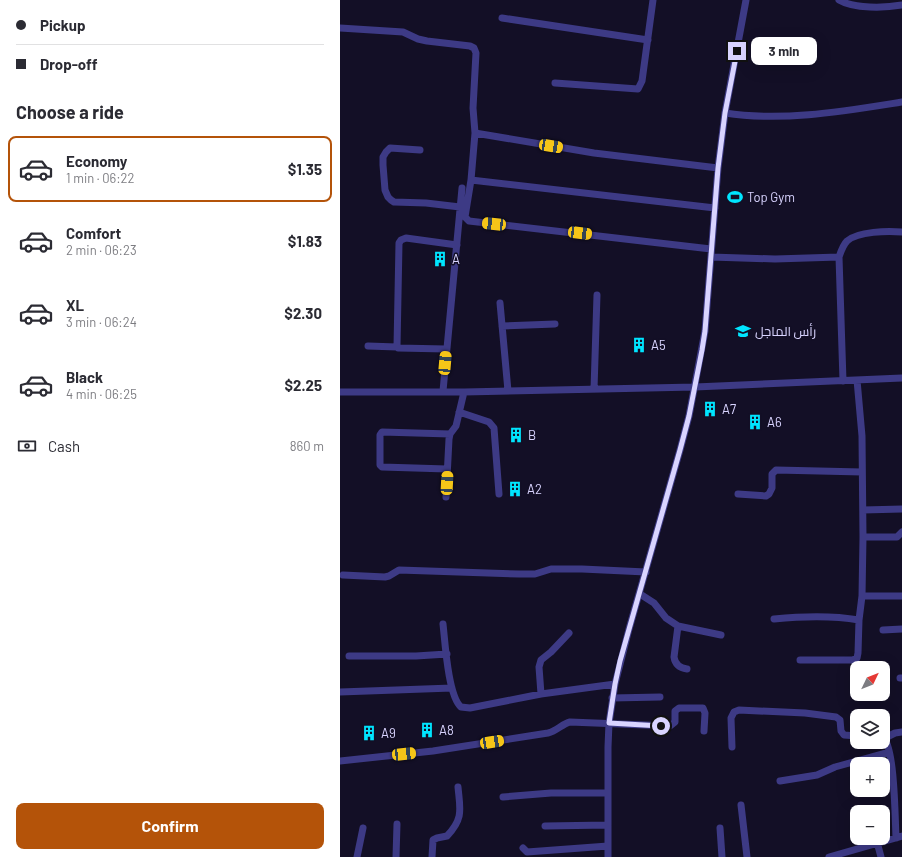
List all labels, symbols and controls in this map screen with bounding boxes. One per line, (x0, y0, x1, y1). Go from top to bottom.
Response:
text: Pickup (40, 16, 86, 34)
callout: 3 min (751, 37, 817, 65)
route end (728, 42, 746, 60)
text: 3 min (769, 43, 799, 59)
text: Drop-off (40, 55, 98, 73)
text: Choose a ride (16, 101, 124, 123)
car (538, 138, 564, 154)
icon: car (18, 151, 54, 187)
text: Economy (66, 152, 127, 170)
text: $1.35 (288, 160, 322, 178)
text: 1 min · 06:22 (66, 170, 135, 186)
sports icon: Top Gym (726, 188, 744, 206)
place label: Top Gym (747, 189, 795, 205)
car (481, 217, 507, 231)
icon: car (18, 223, 54, 259)
text: Comfort (66, 224, 121, 242)
car (567, 226, 593, 240)
text: $1.83 (288, 232, 322, 250)
text: 2 min · 06:23 (66, 242, 137, 258)
building icon: A (431, 250, 449, 268)
place label: A (452, 251, 460, 267)
icon: car (18, 295, 54, 331)
text: XL (66, 296, 84, 314)
text: $2.30 (284, 304, 322, 322)
text: 3 min · 06:24 (66, 314, 137, 330)
school or university icon: رأس الماجل (734, 322, 752, 340)
place label: رأس الماجل (755, 323, 816, 339)
building icon: A5 (630, 336, 648, 354)
place label: A5 (651, 337, 666, 353)
car (438, 351, 452, 375)
icon: car (18, 367, 54, 403)
text: Black (66, 368, 103, 386)
text: $2.25 (284, 376, 322, 394)
text: 4 min · 06:25 (66, 386, 137, 402)
building icon: A7 (701, 400, 719, 418)
place label: A7 (722, 401, 736, 417)
building icon: A6 (746, 413, 764, 431)
place label: A6 (767, 414, 782, 430)
building icon: B (507, 426, 525, 444)
place label: B (528, 427, 536, 443)
icon: cash (16, 435, 38, 457)
text: Cash (48, 437, 80, 455)
text: 860 m (290, 438, 324, 454)
car (440, 471, 454, 495)
building icon: A2 (506, 480, 524, 498)
place label: A2 (527, 481, 542, 497)
north arrow (850, 661, 890, 701)
map controls (850, 661, 890, 845)
button: layers (850, 709, 890, 749)
route start (652, 717, 670, 735)
building icon: A8 (418, 721, 436, 739)
place label: A8 (439, 722, 454, 738)
building icon: A9 (360, 724, 378, 742)
place label: A9 (381, 725, 396, 741)
car (479, 734, 505, 750)
car (391, 747, 417, 761)
button: + (850, 757, 890, 797)
button: Confirm (16, 803, 324, 849)
button: − (850, 805, 890, 845)

